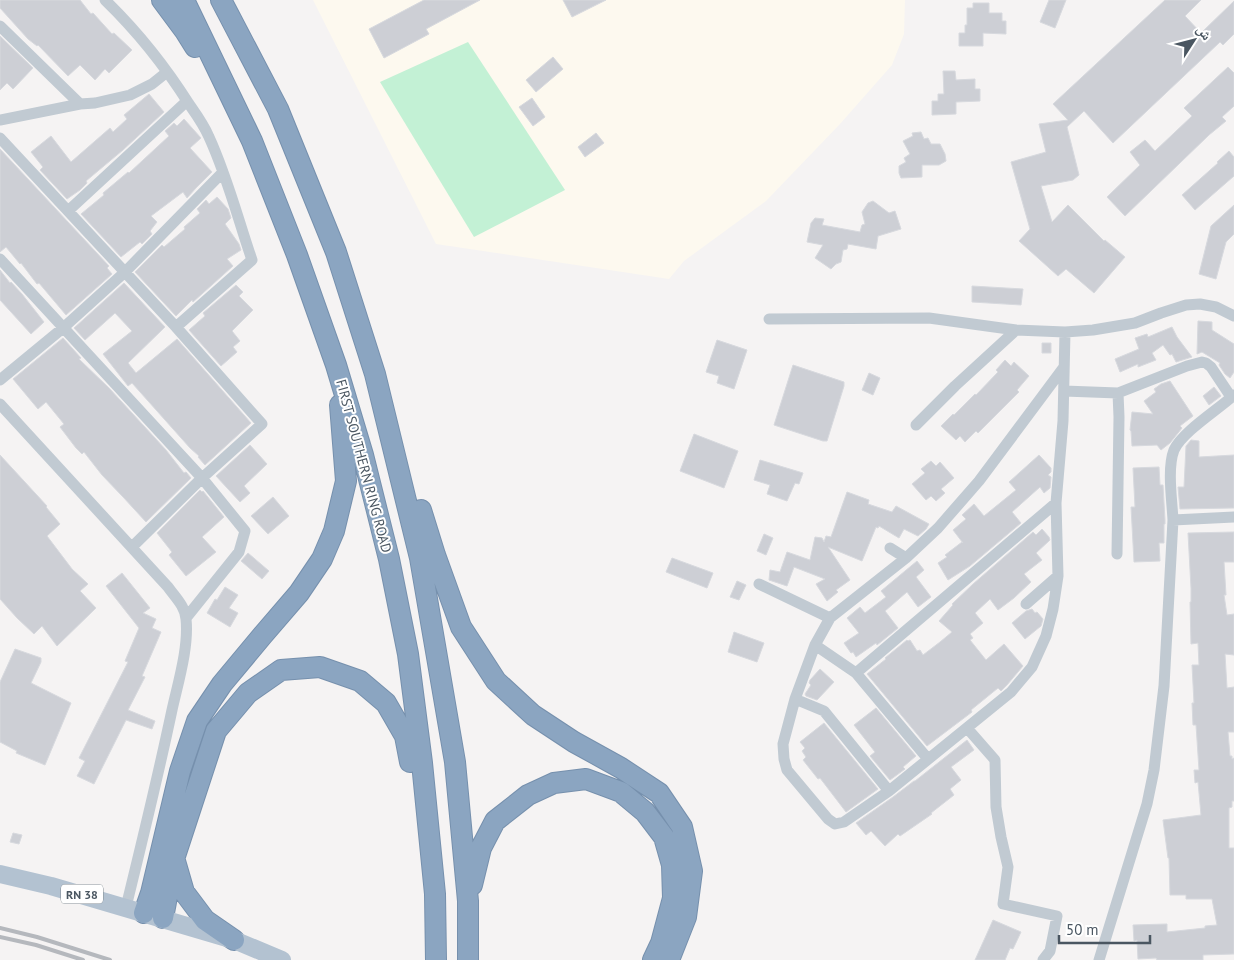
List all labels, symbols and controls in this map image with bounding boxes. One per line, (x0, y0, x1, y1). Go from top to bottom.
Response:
north arrow (1169, 15, 1219, 65)
text: ش (1193, 21, 1216, 44)
street label: FIRST SOUTHERN RING ROAD (332, 377, 396, 555)
road number: RN 38 (61, 884, 103, 904)
scale bar (1059, 912, 1150, 944)
text: 50 m (1066, 920, 1099, 939)

